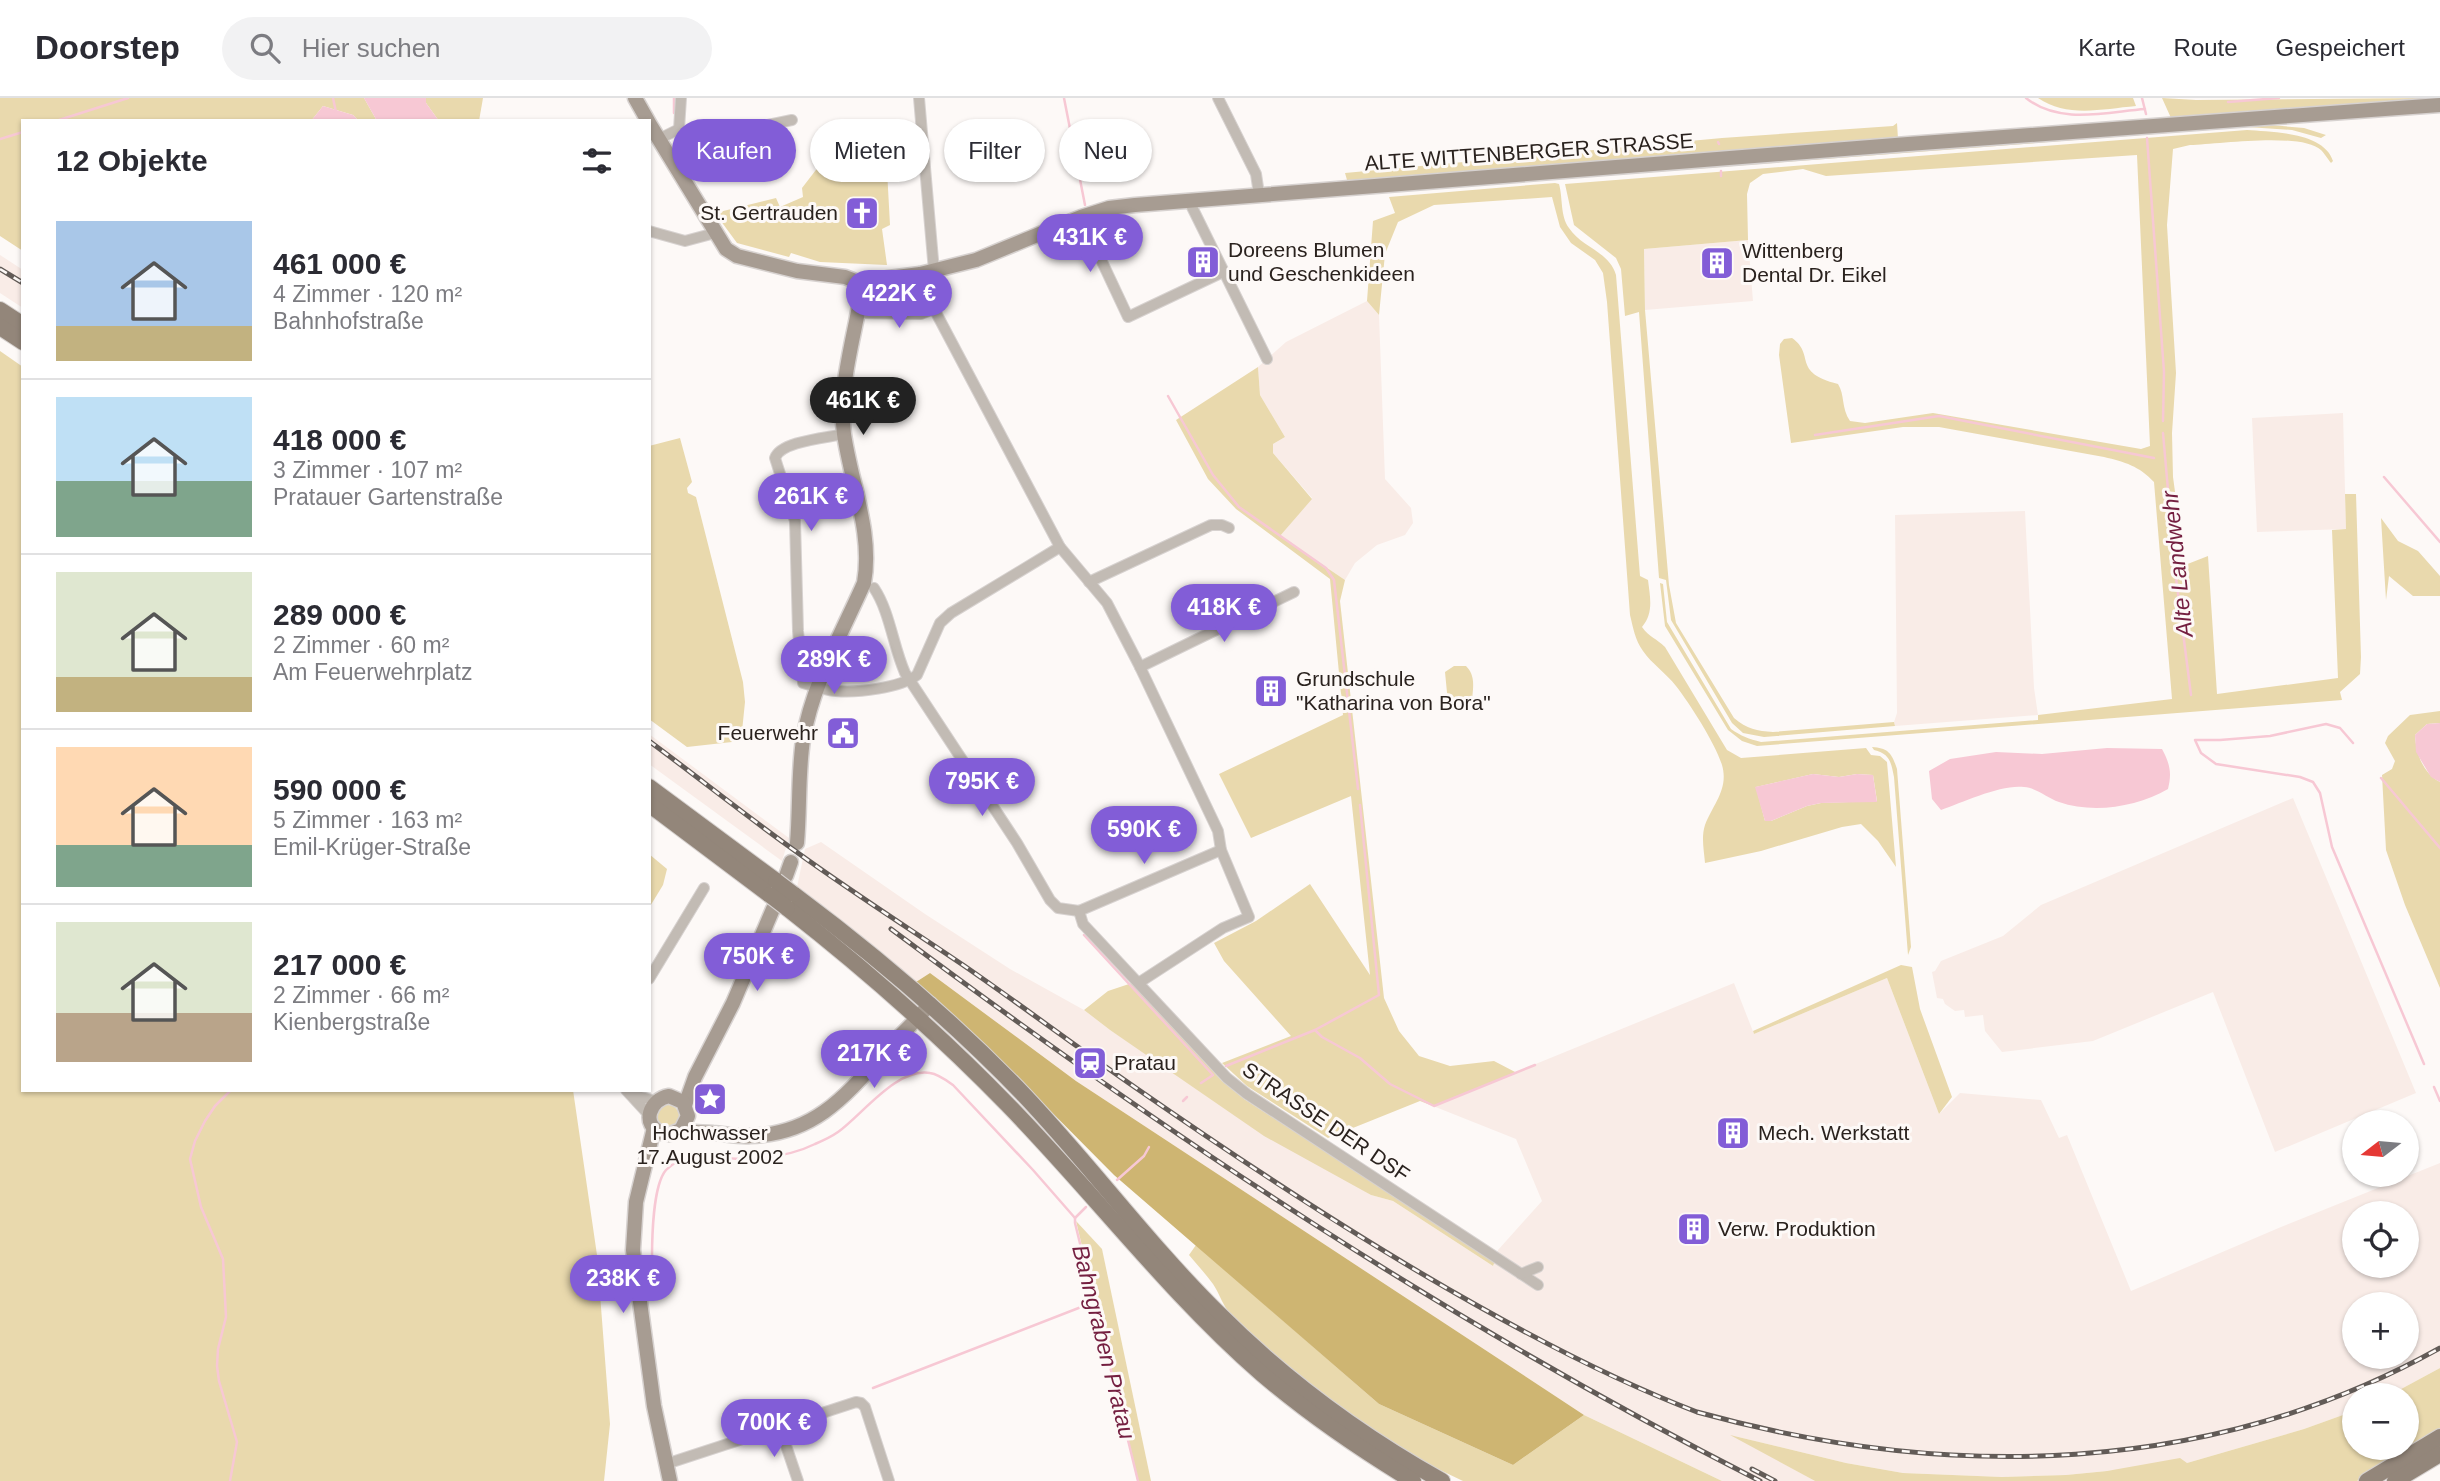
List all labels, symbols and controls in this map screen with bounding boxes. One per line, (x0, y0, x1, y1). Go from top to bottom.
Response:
search box (222, 17, 712, 80)
text: Doorstep (35, 29, 180, 66)
icon: search (246, 29, 284, 67)
text: Hier suchen (302, 33, 441, 63)
text: Karte (2078, 34, 2136, 61)
text: Route (2174, 34, 2238, 61)
text: Gespeichert (2276, 34, 2405, 61)
chip: Kaufen (672, 119, 796, 182)
chip: Mieten (810, 119, 930, 182)
chip: Filter (944, 119, 1045, 182)
chip: Neu (1059, 119, 1152, 182)
street label: ALTE WITTENBERGER STRASSE (1364, 129, 1694, 174)
icon: filters (578, 142, 616, 180)
text: 12 Objekte (56, 144, 208, 177)
church icon: St. Gertrauden (843, 194, 881, 232)
place label: St. Gertrauden (700, 201, 838, 224)
pin: 431K € (1033, 214, 1147, 274)
text: 431K € (1053, 224, 1127, 250)
place label: Doreens Blumen und Geschenkideen (1228, 238, 1415, 285)
place label: Wittenberg Dental Dr. Eikel (1742, 239, 1887, 286)
building icon: Doreens Blumen und Geschenkideen (1184, 243, 1222, 281)
building icon: Wittenberg Dental Dr. Eikel (1698, 244, 1736, 282)
text: 461 000 € (273, 247, 406, 280)
icon: home (112, 249, 196, 333)
pin: 422K € (842, 271, 956, 330)
text: 422K € (862, 280, 936, 306)
text: 4 Zimmer · 120 m² (273, 281, 462, 307)
text: Bahnhofstraße (273, 308, 424, 334)
pin: 461K € (806, 378, 920, 437)
text: 461K € (826, 387, 900, 413)
text: 418 000 € (273, 423, 406, 456)
icon: home (112, 425, 196, 509)
text: 3 Zimmer · 107 m² (273, 457, 462, 483)
pin: 261K € (754, 474, 868, 533)
text: 261K € (774, 483, 848, 509)
text: Pratauer Gartenstraße (273, 484, 503, 510)
water label: Alte Landwehr (2156, 488, 2198, 640)
pin: 418K € (1167, 584, 1281, 644)
text: 418K € (1187, 594, 1261, 620)
text: 289 000 € (273, 598, 406, 631)
icon: home (112, 600, 196, 684)
text: 2 Zimmer · 60 m² (273, 632, 449, 658)
pin: 289K € (777, 636, 891, 696)
text: 289K € (797, 646, 871, 672)
text: Am Feuerwehrplatz (273, 659, 472, 685)
place label: Grundschule "Katharina von Bora" (1296, 667, 1491, 714)
building icon: Grundschule "Katharina von Bora" (1252, 672, 1290, 710)
public building icon: Feuerwehr (824, 714, 862, 752)
place label: Feuerwehr (718, 721, 818, 744)
pin: 795K € (925, 758, 1039, 818)
text: 795K € (945, 768, 1019, 794)
text: 590 000 € (273, 773, 406, 806)
icon: home (112, 775, 196, 859)
pin: 590K € (1087, 806, 1201, 866)
text: 5 Zimmer · 163 m² (273, 807, 462, 833)
text: 590K € (1107, 816, 1181, 842)
text: Emil-Krüger-Straße (273, 834, 471, 860)
pin: 750K € (700, 934, 814, 993)
text: 750K € (720, 943, 794, 969)
text: 217 000 € (273, 948, 406, 981)
icon: home (112, 950, 196, 1034)
text: 2 Zimmer · 66 m² (273, 982, 449, 1008)
text: Kienbergstraße (273, 1009, 430, 1035)
pin: 217K € (817, 1030, 931, 1090)
text: 217K € (837, 1040, 911, 1066)
station icon: Pratau (1071, 1044, 1109, 1082)
place label: Pratau (1114, 1051, 1176, 1074)
street label: STRASSE DER DSF (1239, 1057, 1414, 1186)
place icon: Hochwasser 17.August 2002 (691, 1080, 729, 1118)
north arrow (2342, 1110, 2418, 1186)
map controls (2342, 1110, 2419, 1460)
building icon: Mech. Werkstatt (1714, 1114, 1752, 1152)
place label: Hochwasser 17.August 2002 (636, 1121, 784, 1168)
place label: Mech. Werkstatt (1758, 1121, 1909, 1144)
button: locate (2342, 1201, 2419, 1278)
building icon: Verw. Produktion (1675, 1210, 1713, 1248)
place label: Verw. Produktion (1718, 1217, 1876, 1240)
water label: Bahngraben Pratau (1067, 1242, 1141, 1442)
pin: 238K € (566, 1256, 680, 1315)
text: 238K € (586, 1265, 660, 1291)
button: + (2342, 1292, 2419, 1369)
button: − (2342, 1383, 2419, 1460)
pin: 700K € (717, 1400, 831, 1459)
text: 700K € (737, 1409, 811, 1435)

